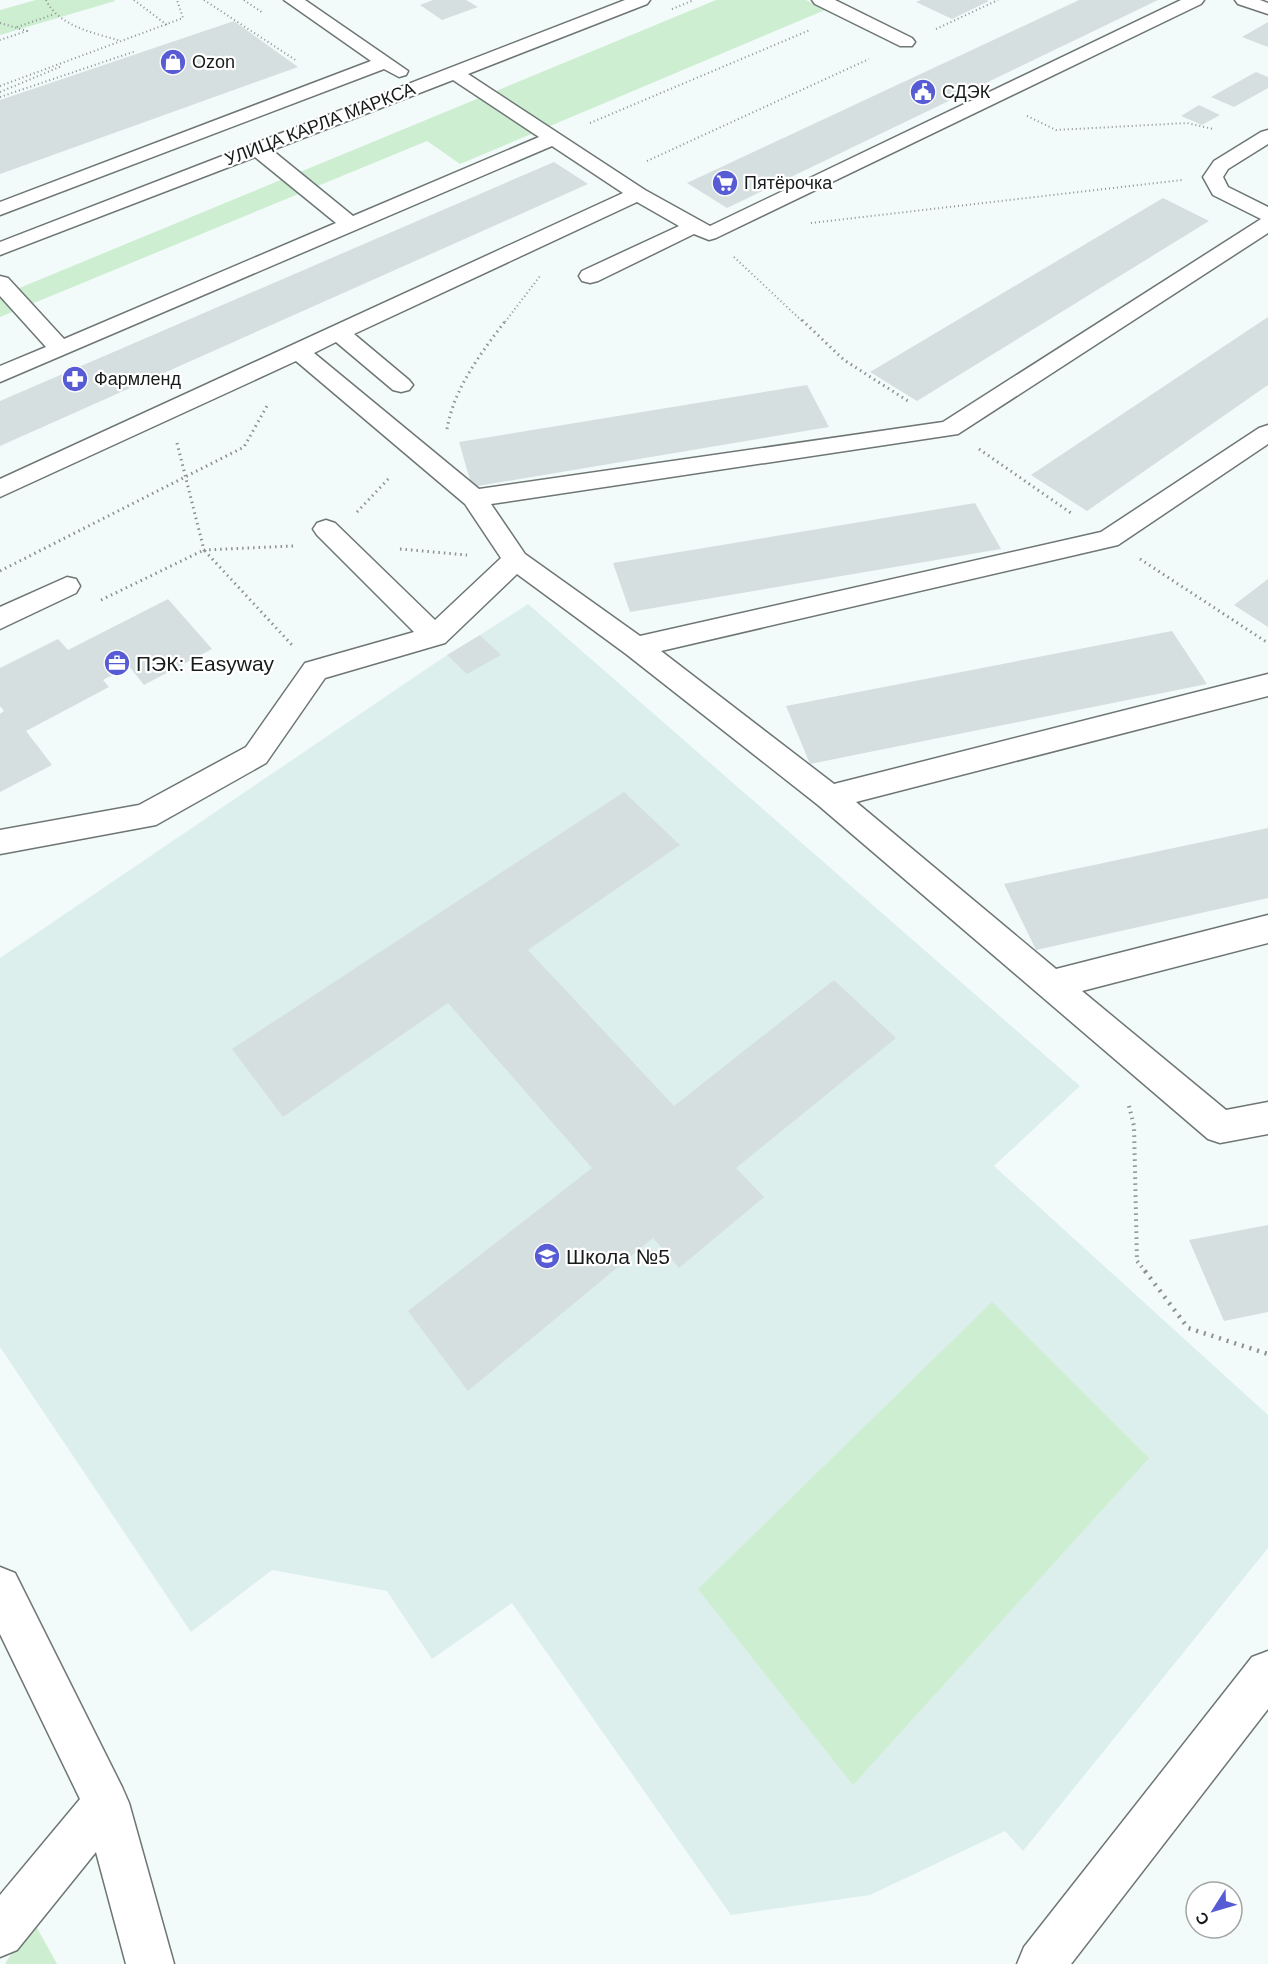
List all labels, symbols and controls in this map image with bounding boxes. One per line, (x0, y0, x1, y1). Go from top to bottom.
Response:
shop icon: Ozon (158, 47, 188, 77)
place label: Ozon (192, 52, 235, 72)
public building icon: СДЭК (908, 77, 938, 107)
street label: УЛИЦА КАРЛА МАРКСА (222, 78, 418, 170)
place label: СДЭК (942, 82, 991, 102)
supermarket icon: Пятёрочка (710, 168, 740, 198)
place label: Пятёрочка (744, 173, 833, 193)
pharmacy icon: Фармленд (60, 364, 90, 394)
place label: Фармленд (94, 369, 182, 389)
office icon: ПЭК: Easyway (102, 648, 132, 678)
place label: ПЭК: Easyway (136, 652, 275, 675)
school or university icon: Школа №5 (532, 1241, 562, 1271)
place label: Школа №5 (566, 1245, 670, 1268)
north arrow (1184, 1880, 1244, 1940)
text: С (1192, 1909, 1213, 1928)

